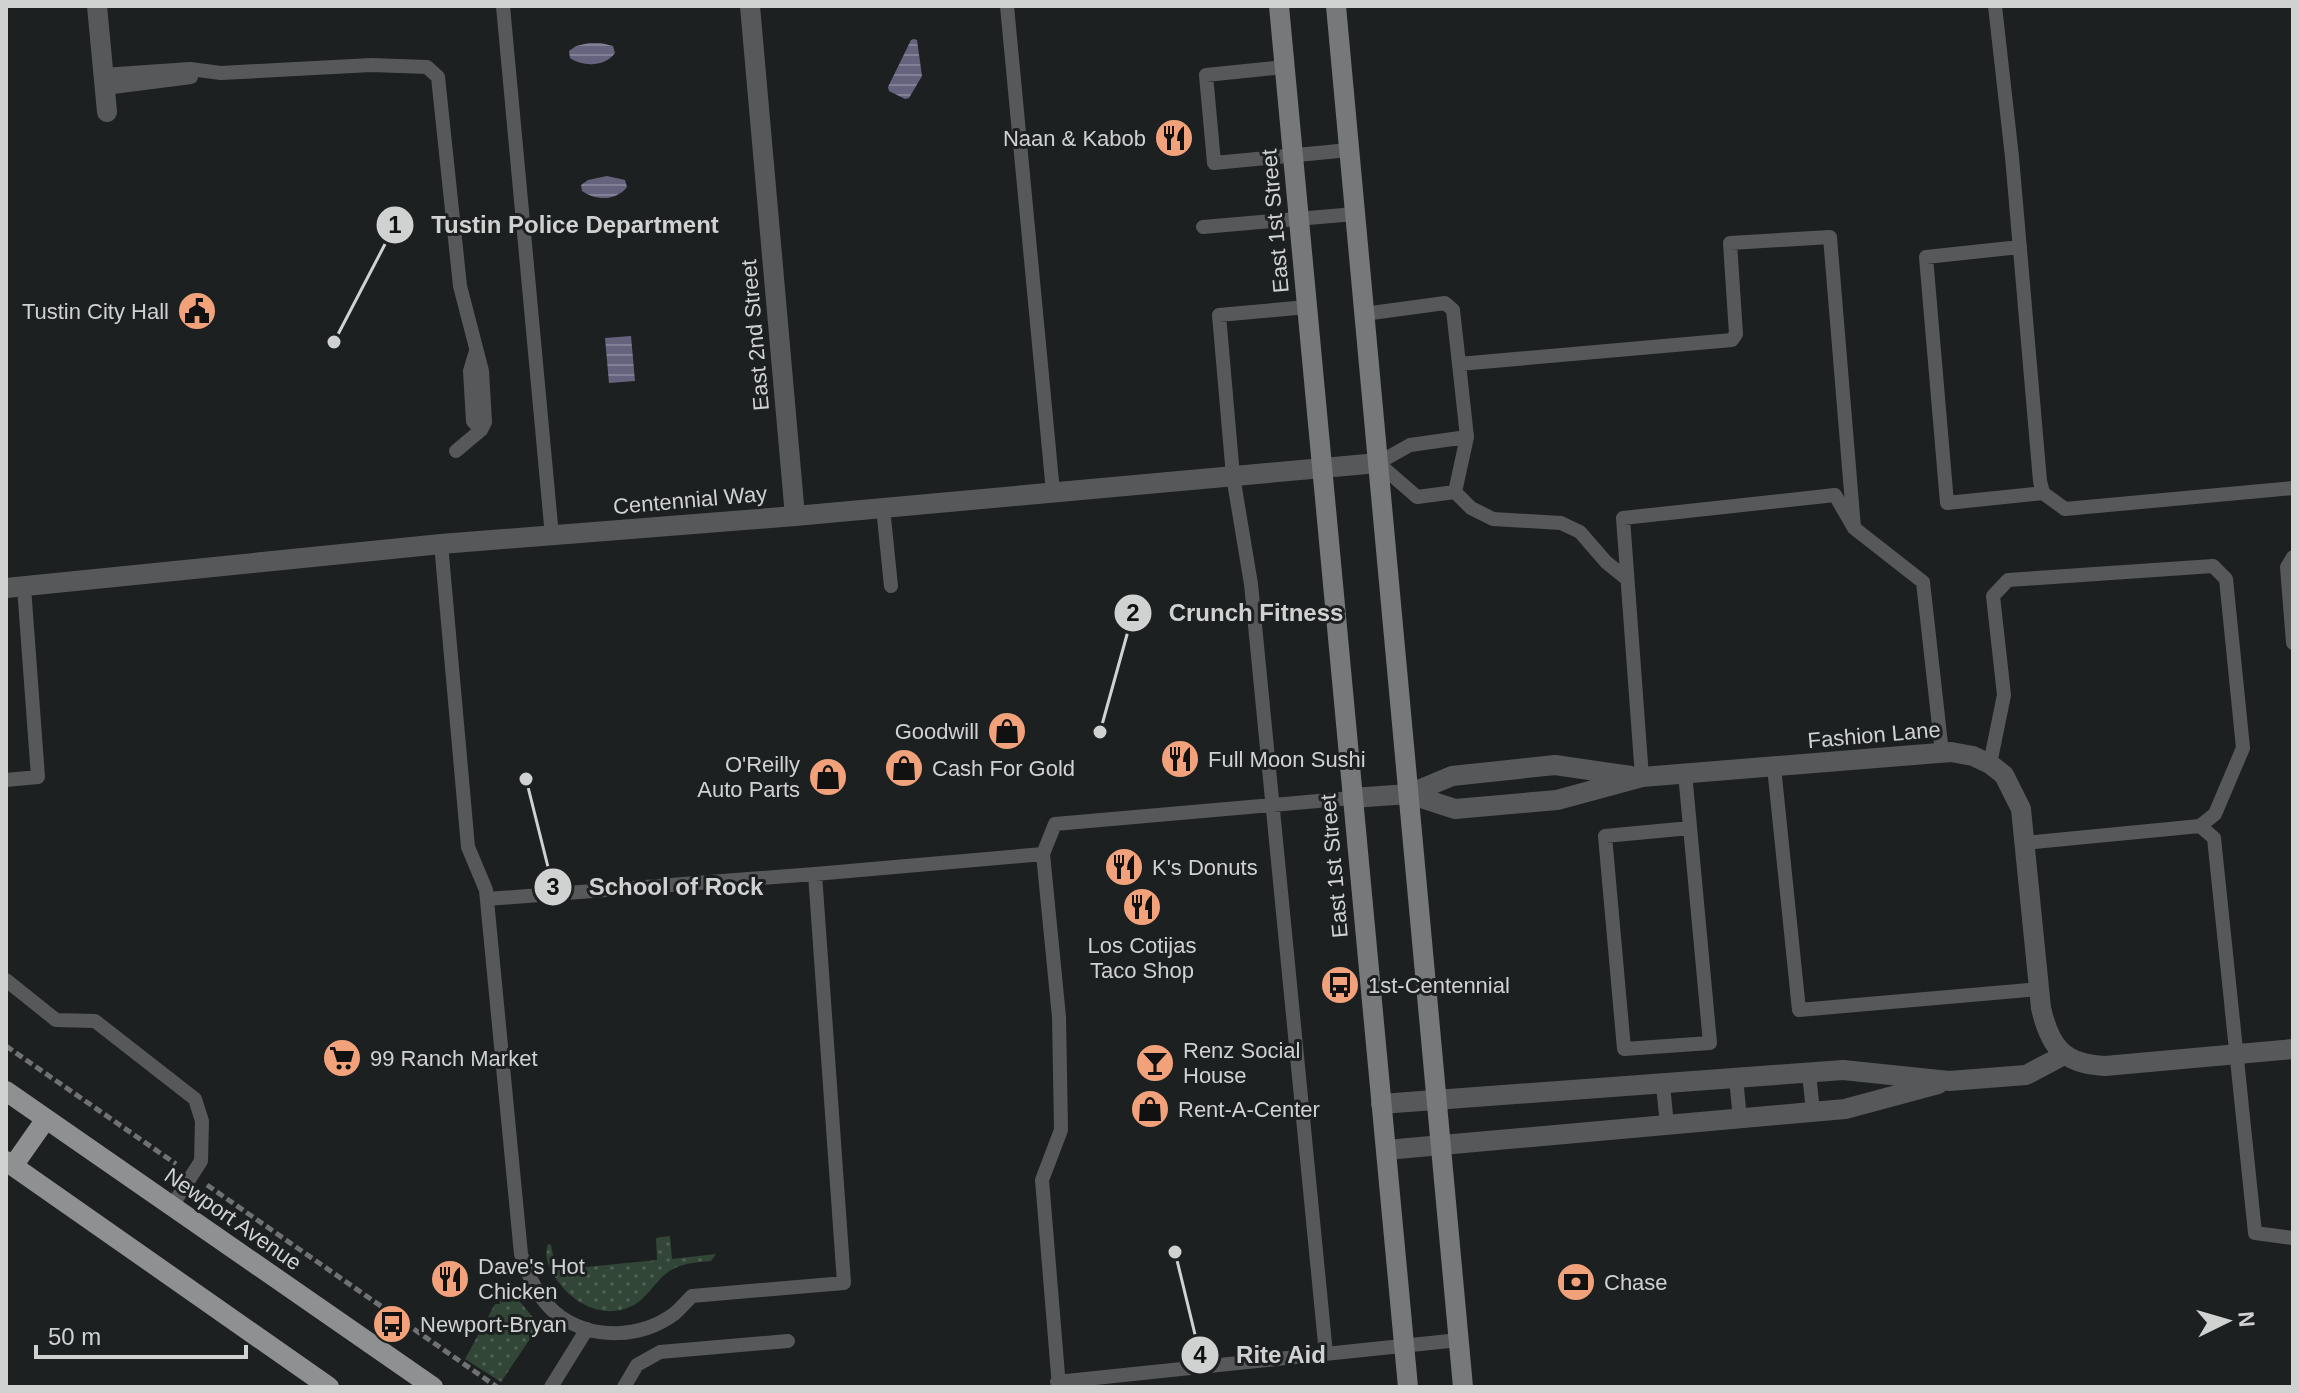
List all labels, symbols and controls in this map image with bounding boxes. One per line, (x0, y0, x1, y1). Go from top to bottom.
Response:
restaurant icon: Naan & Kabob (1153, 117, 1195, 159)
place label: Naan & Kabob (1003, 126, 1146, 151)
street label: East 1st Street (1256, 148, 1294, 294)
callout: Tustin Police Department (375, 201, 735, 249)
text: 1 (388, 211, 402, 238)
text: Tustin Police Department (431, 211, 719, 238)
street label: East 2nd Street (736, 258, 774, 412)
public building icon: Tustin City Hall (176, 290, 218, 332)
place label: Tustin City Hall (22, 299, 169, 324)
street label: Centennial Way (612, 481, 768, 519)
callout: Crunch Fitness (1113, 589, 1359, 637)
text: 2 (1126, 599, 1140, 626)
text: Crunch Fitness (1169, 599, 1343, 626)
shop icon: Goodwill (986, 710, 1028, 752)
street label: Fashion Lane (1807, 717, 1941, 753)
place label: Goodwill (895, 719, 979, 744)
restaurant icon: Full Moon Sushi (1159, 738, 1201, 780)
shop icon: Cash For Gold (883, 747, 925, 789)
place label: Full Moon Sushi (1208, 747, 1366, 772)
place label: O'Reilly Auto Parts (697, 752, 800, 802)
shop icon: O'Reilly Auto Parts (807, 756, 849, 798)
place label: Cash For Gold (932, 756, 1075, 781)
street label: East 1st Street (1315, 793, 1353, 939)
restaurant icon: K's Donuts (1103, 846, 1145, 888)
place label: K's Donuts (1152, 855, 1258, 880)
callout: School of Rock (533, 863, 779, 911)
text: 3 (546, 873, 560, 900)
text: School of Rock (589, 873, 764, 900)
restaurant icon: Los Cotijas Taco Shop (1121, 886, 1163, 928)
place label: Los Cotijas Taco Shop (1088, 933, 1196, 983)
bus stop icon: 1st-Centennial (1319, 964, 1361, 1006)
place label: 1st-Centennial (1368, 973, 1510, 998)
supermarket icon: 99 Ranch Market (321, 1037, 363, 1079)
place label: Renz Social House (1183, 1038, 1300, 1088)
bar icon: Renz Social House (1134, 1042, 1176, 1084)
place label: 99 Ranch Market (370, 1046, 538, 1071)
shop icon: Rent-A-Center (1129, 1088, 1171, 1130)
place label: Rent-A-Center (1178, 1097, 1320, 1122)
street label: Newport Avenue (160, 1163, 306, 1275)
place label: Dave's Hot Chicken (478, 1254, 585, 1304)
restaurant icon: Dave's Hot Chicken (429, 1258, 471, 1300)
bank icon: Chase (1555, 1261, 1597, 1303)
place label: Chase (1604, 1270, 1668, 1295)
north arrow (2187, 1281, 2267, 1361)
bus stop icon: Newport-Bryan (371, 1303, 413, 1345)
scale bar (36, 1309, 246, 1359)
text: N (2233, 1310, 2260, 1328)
place label: Newport-Bryan (420, 1312, 567, 1337)
text: 50 m (48, 1323, 101, 1350)
callout: Rite Aid (1180, 1331, 1342, 1379)
text: 4 (1193, 1341, 1207, 1368)
text: Rite Aid (1236, 1341, 1326, 1368)

